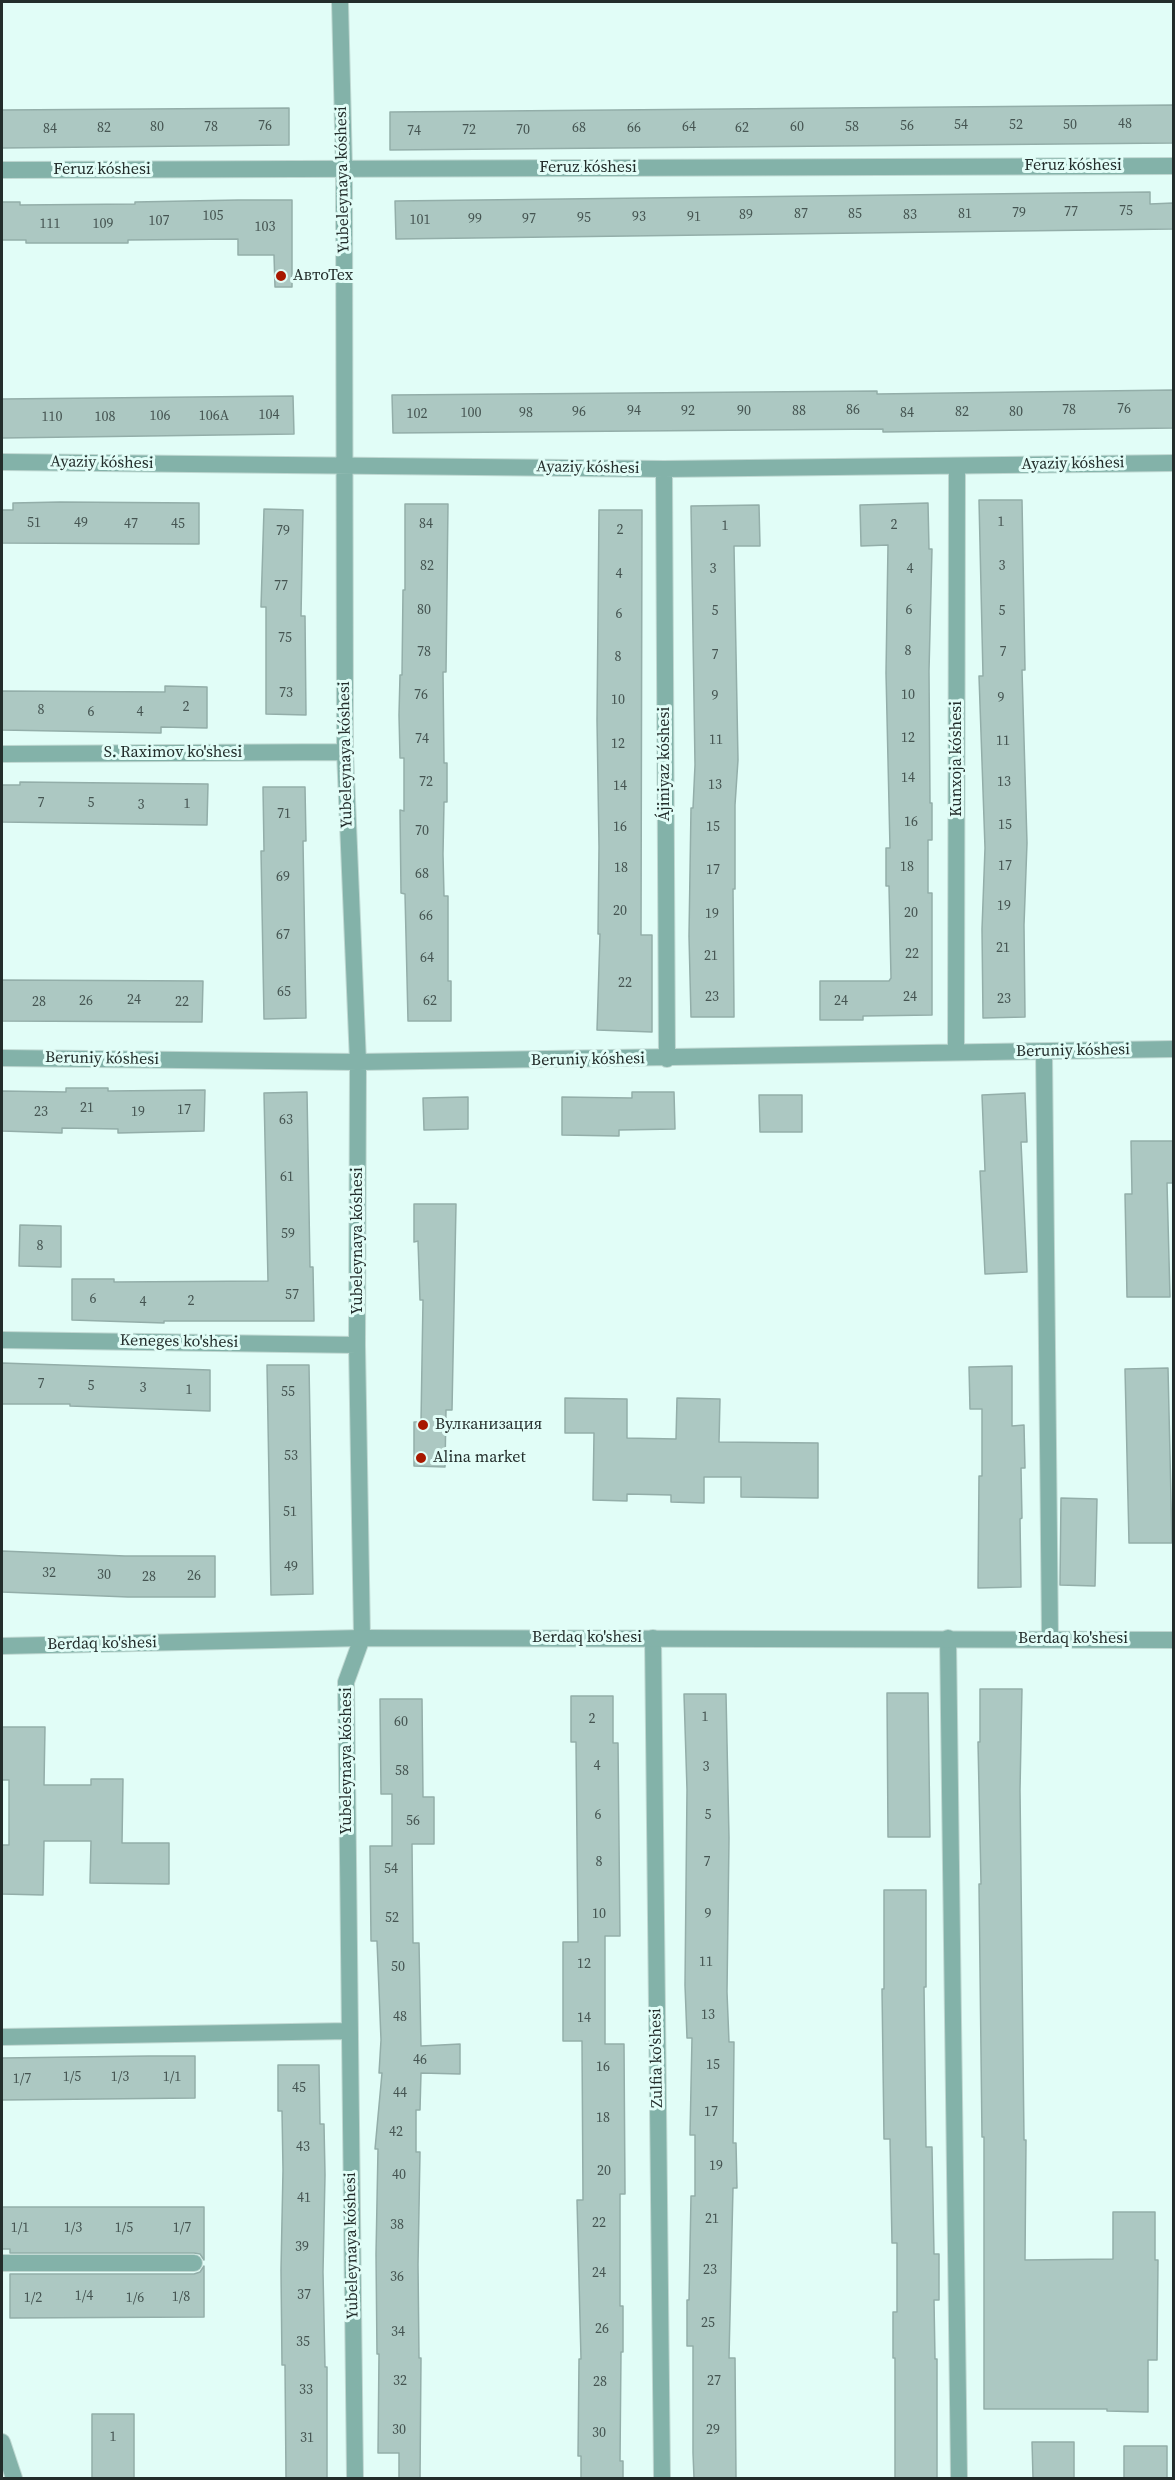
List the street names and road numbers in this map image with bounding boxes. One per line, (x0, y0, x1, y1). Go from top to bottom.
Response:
street label: Yubeleynaya kóshesi (332, 106, 354, 254)
street label: Feruz kóshesi (1024, 156, 1122, 176)
street label: Feruz kóshesi (539, 158, 637, 178)
street label: Feruz kóshesi (53, 160, 151, 180)
street label: Ayaziy kóshesi (50, 453, 154, 473)
street label: Ayaziy kóshesi (1021, 454, 1125, 474)
street label: Ayaziy kóshesi (536, 458, 640, 478)
street label: Yubeleynaya kóshesi (335, 681, 357, 829)
street label: Kunxoja kóshesi (947, 701, 967, 817)
street label: Ájiniyaz kóshesi (655, 707, 675, 821)
street label: S. Raximov ko'shesi (104, 743, 242, 763)
street label: Beruniy kóshesi (1016, 1040, 1130, 1062)
street label: Beruniy kóshesi (45, 1048, 159, 1070)
street label: Beruniy kóshesi (531, 1049, 645, 1071)
street label: Yubeleynaya kóshesi (348, 1167, 368, 1315)
street label: Keneges ko'shesi (120, 1331, 238, 1353)
street label: Berdaq ko'shesi (532, 1628, 642, 1648)
street label: Berdaq ko'shesi (1018, 1629, 1128, 1649)
street label: Berdaq ko'shesi (47, 1633, 157, 1655)
street label: Yubeleynaya kóshesi (337, 1687, 357, 1835)
street label: Zulfia ko'shesi (647, 2008, 667, 2108)
street label: Yubeleynaya kóshesi (341, 2172, 363, 2320)

